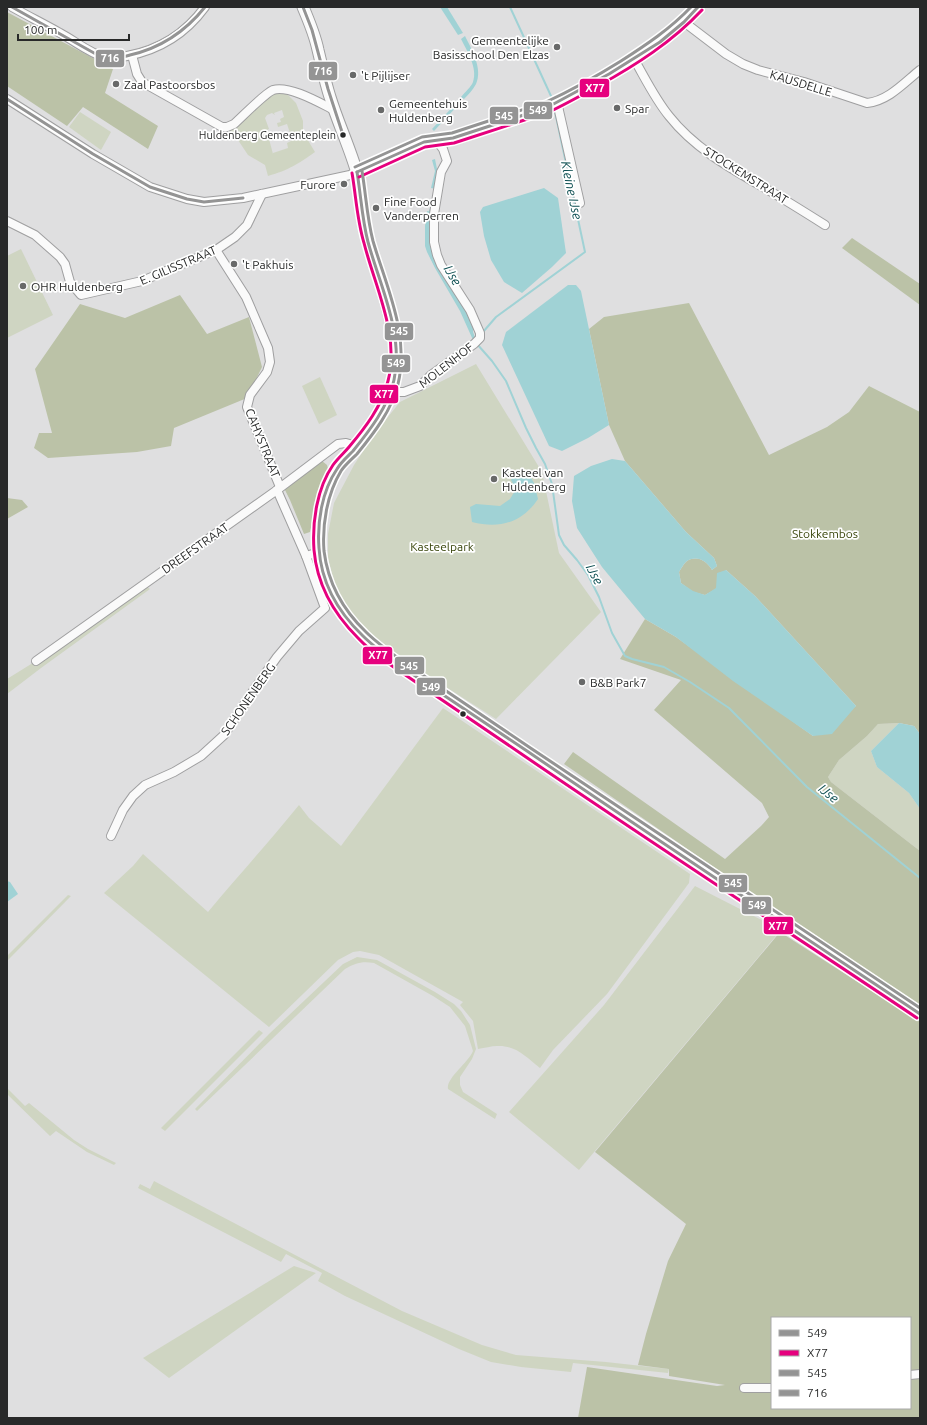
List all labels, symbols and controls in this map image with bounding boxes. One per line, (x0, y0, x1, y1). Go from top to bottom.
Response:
scale bar (18, 16, 129, 42)
text: 100 m (24, 23, 57, 36)
place label: Gemeentelijke Basisschool Den Elzas (433, 34, 549, 61)
marker: Gemeentelijke Basisschool Den Elzas (552, 42, 562, 52)
line badge: 716 (95, 49, 125, 68)
text: 716 (101, 52, 119, 64)
line badge: 716 (308, 61, 338, 81)
text: 716 (314, 65, 332, 77)
street label: KAUSDELLE (768, 67, 834, 99)
place label: 't Pijlijser (361, 69, 410, 82)
marker: 't Pijlijser (348, 70, 358, 80)
place label: Zaal Pastoorsbos (124, 78, 215, 91)
line badge: X77 (579, 78, 610, 98)
marker: Zaal Pastoorsbos (111, 79, 121, 89)
text: X77 (585, 82, 605, 94)
place label: Gemeentehuis Huldenberg (389, 97, 467, 124)
line badge: 549 (523, 101, 553, 120)
place label: Spar (625, 102, 649, 115)
marker: Spar (612, 103, 622, 113)
text: 549 (529, 104, 547, 116)
marker: Gemeentehuis Huldenberg (376, 105, 386, 115)
line badge: 545 (489, 106, 519, 125)
text: 545 (495, 110, 513, 122)
place label: Huldenberg Gemeenteplein (199, 129, 336, 141)
marker: Huldenberg Gemeenteplein (338, 130, 348, 140)
street label: STOCKEMSTRAAT (702, 144, 791, 206)
water label: Kleine IJse (559, 159, 585, 221)
place label: Furore (300, 178, 336, 191)
marker: Furore (339, 179, 349, 189)
place label: Fine Food Vanderperren (384, 195, 459, 222)
marker: Fine Food Vanderperren (371, 203, 381, 213)
street label: E. GILISSTRAAT (138, 243, 218, 287)
place label: 't Pakhuis (242, 258, 293, 271)
marker: 't Pakhuis (229, 259, 239, 269)
water label: IJse (441, 262, 465, 288)
place label: OHR Huldenberg (31, 280, 123, 293)
marker: OHR Huldenberg (18, 281, 28, 291)
line badge: 545 (384, 322, 414, 341)
text: 545 (390, 325, 408, 337)
street label: MOLENHOF (416, 340, 476, 390)
line badge: 549 (381, 354, 411, 373)
text: 549 (387, 357, 405, 369)
line badge: X77 (369, 384, 399, 404)
text: X77 (374, 388, 394, 400)
street label: CAHYSTRAAT (243, 406, 283, 480)
place label: Kasteel van Huldenberg (502, 466, 566, 493)
marker: Kasteel van Huldenberg (489, 474, 499, 484)
street label: DREEFSTRAAT (159, 520, 231, 576)
park label: Stokkembos (792, 527, 858, 540)
park label: Kasteelpark (410, 540, 474, 553)
water label: IJse (584, 561, 606, 587)
line badge: X77 (362, 646, 393, 665)
text: X77 (368, 649, 388, 661)
line badge: 545 (394, 656, 425, 675)
street label: SCHONENBERG (218, 660, 278, 737)
text: 545 (400, 660, 418, 672)
place label: B&B Park7 (590, 676, 646, 689)
line badge: 549 (416, 677, 446, 696)
marker: B&B Park7 (577, 677, 587, 687)
text: 549 (422, 681, 440, 693)
unlabelled marker (458, 709, 468, 719)
water label: IJse (816, 781, 842, 805)
line badge: 545 (718, 874, 748, 893)
text: 545 (724, 877, 742, 889)
line badge: 549 (741, 896, 772, 915)
text: 549 (748, 899, 766, 911)
line badge: X77 (763, 916, 794, 935)
text: X77 (768, 920, 788, 932)
legend (771, 1317, 911, 1409)
text: 549 (807, 1326, 827, 1339)
text: X77 (807, 1346, 828, 1359)
text: 545 (807, 1366, 827, 1379)
text: 716 (807, 1386, 828, 1399)

